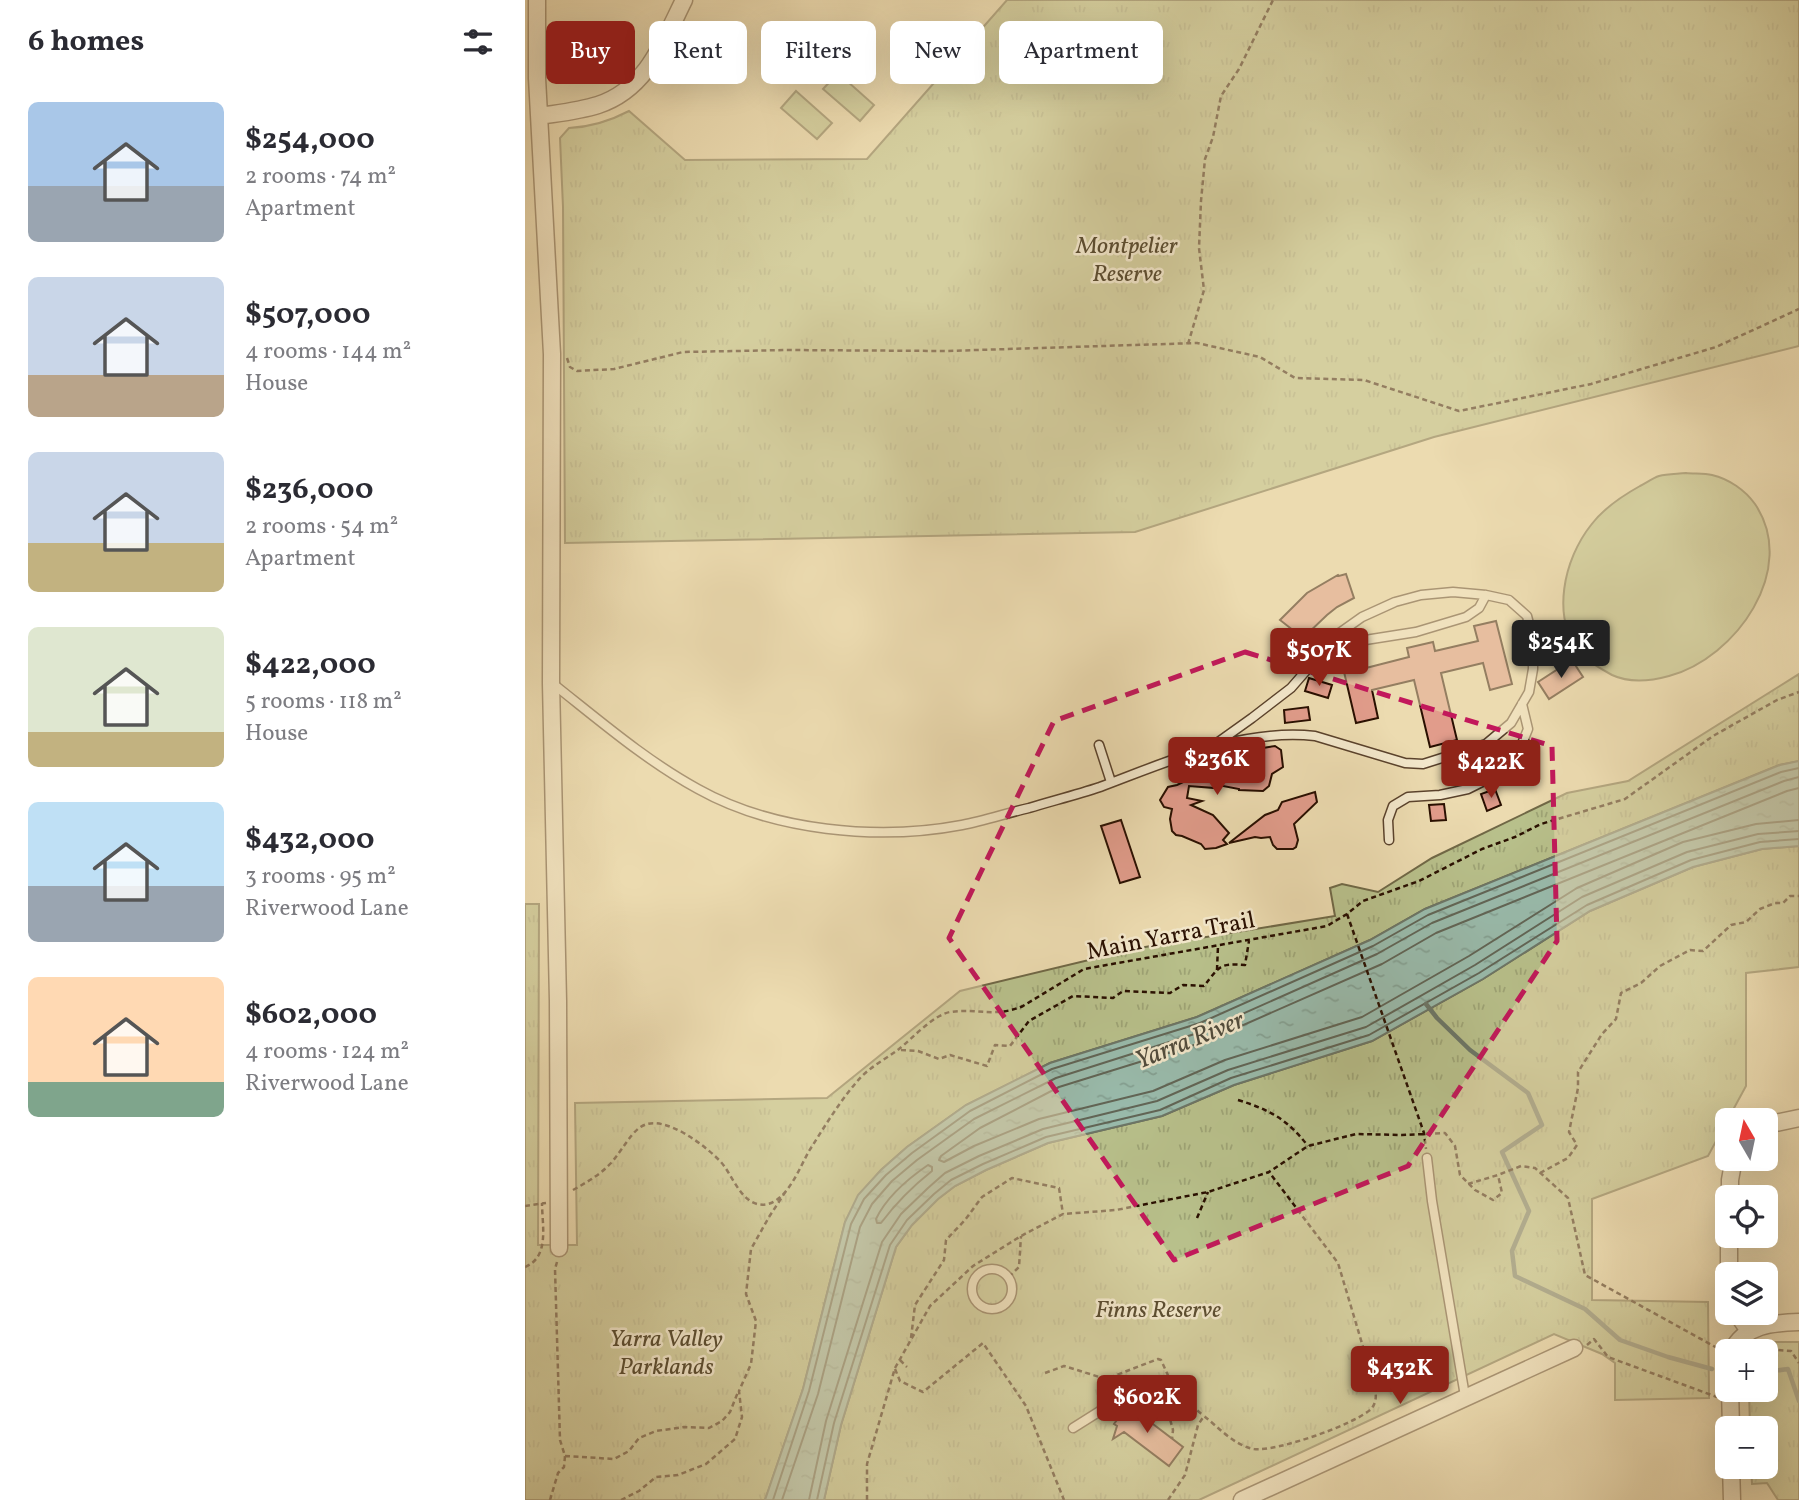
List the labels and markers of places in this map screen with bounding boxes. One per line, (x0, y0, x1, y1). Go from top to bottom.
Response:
pin: $254K (1512, 620, 1610, 680)
pin: $507K (1270, 628, 1368, 688)
pin: $236K (1168, 738, 1266, 797)
pin: $422K (1442, 740, 1540, 800)
pin: $432K (1351, 1346, 1449, 1406)
pin: $602K (1098, 1376, 1196, 1435)

